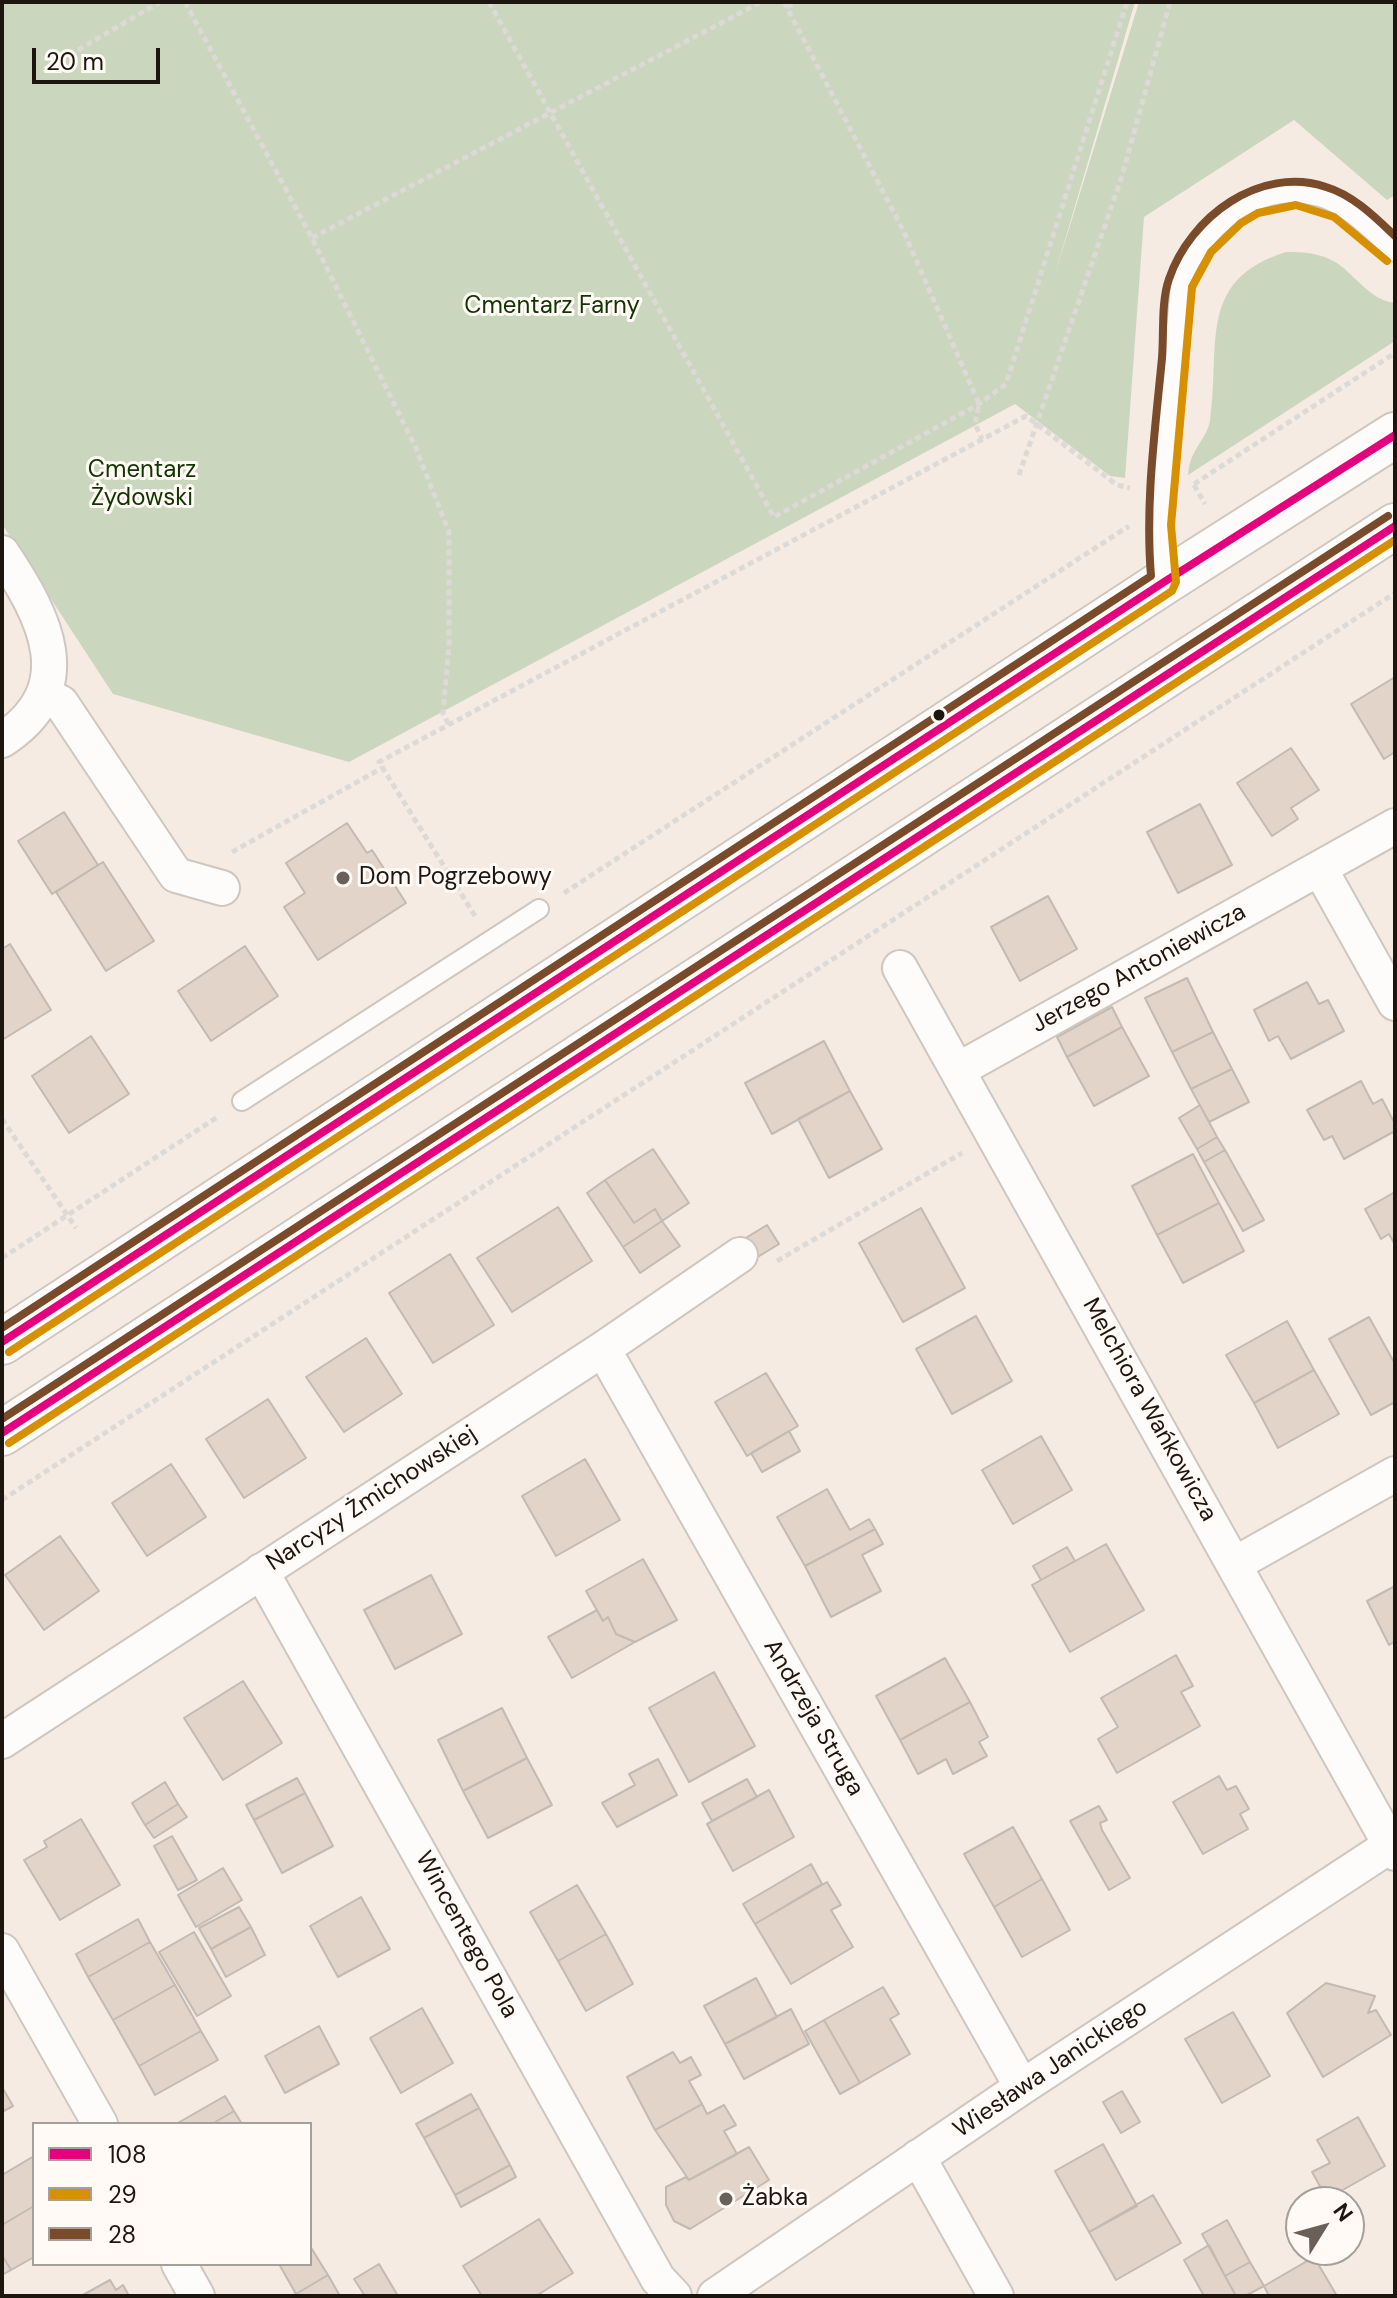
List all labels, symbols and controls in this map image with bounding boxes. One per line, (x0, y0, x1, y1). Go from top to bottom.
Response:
scale bar (36, 32, 164, 82)
text: 20 m (46, 46, 104, 77)
park label: Cmentarz Farny (464, 293, 640, 321)
park label: Cmentarz Żydowski (88, 457, 196, 513)
unlabelled marker (931, 707, 947, 723)
place label: Dom Pogrzebowy (359, 864, 552, 892)
marker: Dom Pogrzebowy (334, 869, 352, 887)
street label: Jerzego Antoniewicza (1027, 898, 1251, 1040)
street label: Melchiora Wańkowicza (1076, 1293, 1222, 1527)
street label: Narcyzy Żmichowskiej (261, 1420, 483, 1578)
street label: Andrzeja Struga (757, 1635, 869, 1801)
street label: Wincentego Pola (408, 1847, 524, 2023)
street label: Wiesława Janickiego (949, 1993, 1153, 2145)
legend (32, 2122, 312, 2266)
text: 108 (108, 2139, 147, 2170)
text: 29 (108, 2179, 137, 2210)
place label: Żabka (742, 2185, 808, 2213)
north arrow (1285, 2186, 1365, 2266)
marker: Żabka (717, 2190, 735, 2208)
text: N (1327, 2197, 1359, 2228)
text: 28 (108, 2219, 136, 2250)

